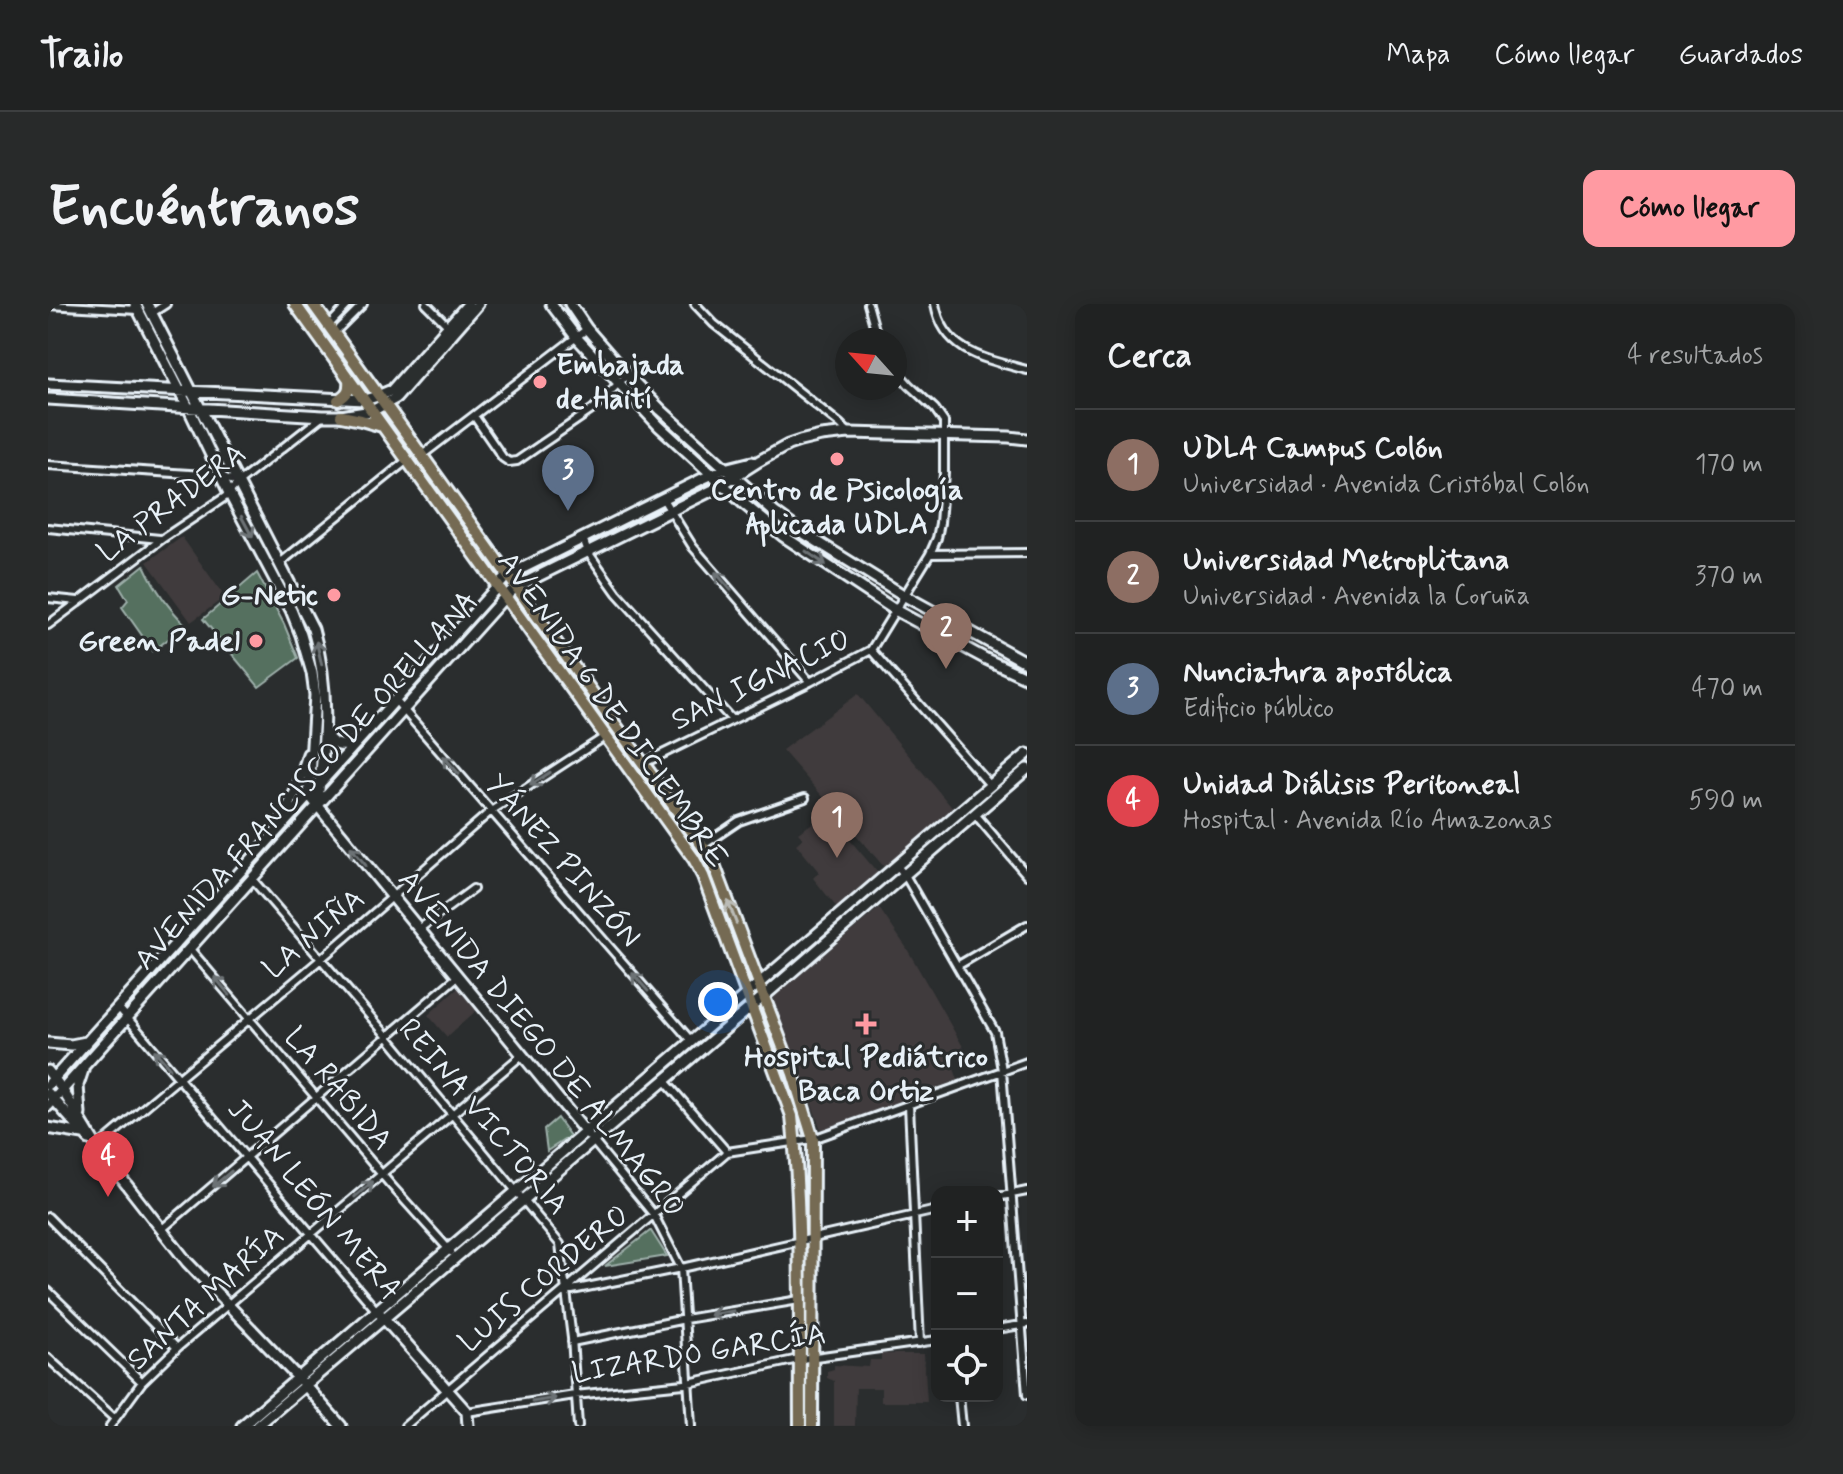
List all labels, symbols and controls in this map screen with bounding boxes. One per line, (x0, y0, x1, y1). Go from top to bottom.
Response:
text: Trailo (40, 31, 123, 80)
text: Mapa (1387, 37, 1450, 74)
text: Cómo llegar (1494, 37, 1634, 74)
text: Guardados (1678, 37, 1803, 74)
button: Cómo llegar (1583, 170, 1795, 247)
text: Encuéntranos (48, 172, 359, 245)
north arrow (835, 328, 907, 400)
text: Cerca (1107, 334, 1192, 379)
text: 4 resultados (1627, 339, 1763, 373)
place label: Embajada de Haití (556, 346, 684, 419)
marker: Embajada de Haití (531, 373, 549, 391)
text: UDLA Campus Colón (1183, 429, 1443, 468)
street label: LA PRADERA (90, 434, 254, 572)
pin: 3 (542, 445, 594, 511)
text: 1 (1127, 448, 1139, 482)
text: 170 m (1695, 448, 1763, 482)
marker: Centro de Psicología Aplicada UDLA (828, 450, 846, 468)
text: Universidad · Avenida Cristóbal Colón (1183, 468, 1590, 502)
place label: Centro de Psicología Aplicada UDLA (711, 471, 964, 547)
one-way arrow (240, 515, 256, 539)
text: Universidad Metroplitana (1183, 541, 1510, 580)
street label: AVENIDA 6 DE DICIEMBRE (488, 544, 736, 876)
one-way arrow (804, 550, 826, 566)
text: 2 (1127, 560, 1139, 594)
text: 370 m (1695, 560, 1763, 594)
one-way arrow (714, 571, 732, 591)
place label: G-Netic (220, 576, 318, 615)
text: Universidad · Avenida la Coruña (1183, 580, 1530, 614)
street label: AVENIDA FRANCISCO DE ORELLANA (126, 583, 488, 979)
marker: G-Netic (325, 586, 343, 604)
pin: 2 (920, 603, 972, 669)
street label: SAN IGNACIO (665, 620, 857, 740)
place label: Green Padel (78, 622, 240, 661)
marker: Green Padel (247, 632, 265, 650)
one-way arrow (311, 641, 326, 667)
text: Nunciatura apostólica (1183, 653, 1453, 692)
text: 3 (1127, 672, 1139, 706)
text: 470 m (1691, 672, 1763, 706)
text: Edificio público (1183, 692, 1334, 726)
one-way arrow (442, 755, 460, 775)
text: Unidad Diálisis Peritoneal (1183, 765, 1520, 804)
street label: YÁNEZ PINZÓN (477, 766, 649, 956)
one-way arrow (530, 771, 552, 787)
text: 4 (1125, 784, 1141, 818)
text: 590 m (1689, 784, 1763, 818)
pin: 1 (811, 792, 863, 858)
text: Hospital · Avenida Río Amazonas (1183, 804, 1552, 838)
one-way arrow (349, 846, 367, 866)
street label: AVENIDA DIEGO DE ALMAGRO (388, 862, 694, 1226)
street label: LA NIÑA (255, 880, 373, 988)
one-way arrow (724, 900, 738, 924)
one-way arrow (631, 972, 649, 993)
one-way arrow (213, 977, 231, 997)
your location (698, 982, 738, 1022)
street label: REINA VICTORIA (389, 1010, 577, 1224)
marker: Hospital Pediátrico Baca Ortiz (855, 1013, 877, 1035)
street label: LA RABIDA (275, 1019, 401, 1159)
place label: Hospital Pediátrico Baca Ortiz (744, 1038, 988, 1111)
one-way arrow (153, 1049, 171, 1069)
street label: JUAN LEÓN MERA (218, 1091, 410, 1309)
pin: 4 (82, 1131, 134, 1197)
one-way arrow (212, 1169, 232, 1187)
one-way arrow (354, 1180, 374, 1198)
map controls (931, 1186, 1003, 1402)
button: + (931, 1186, 1003, 1258)
street label: LUIS CORDERO (451, 1196, 637, 1362)
street label: SANTA MARÍA (119, 1217, 293, 1379)
button: − (931, 1258, 1003, 1330)
one-way arrow (710, 1307, 736, 1322)
street label: LIZARDO GARCÍA (569, 1315, 829, 1393)
button: locate (931, 1330, 1003, 1402)
one-way arrow (531, 1392, 556, 1407)

